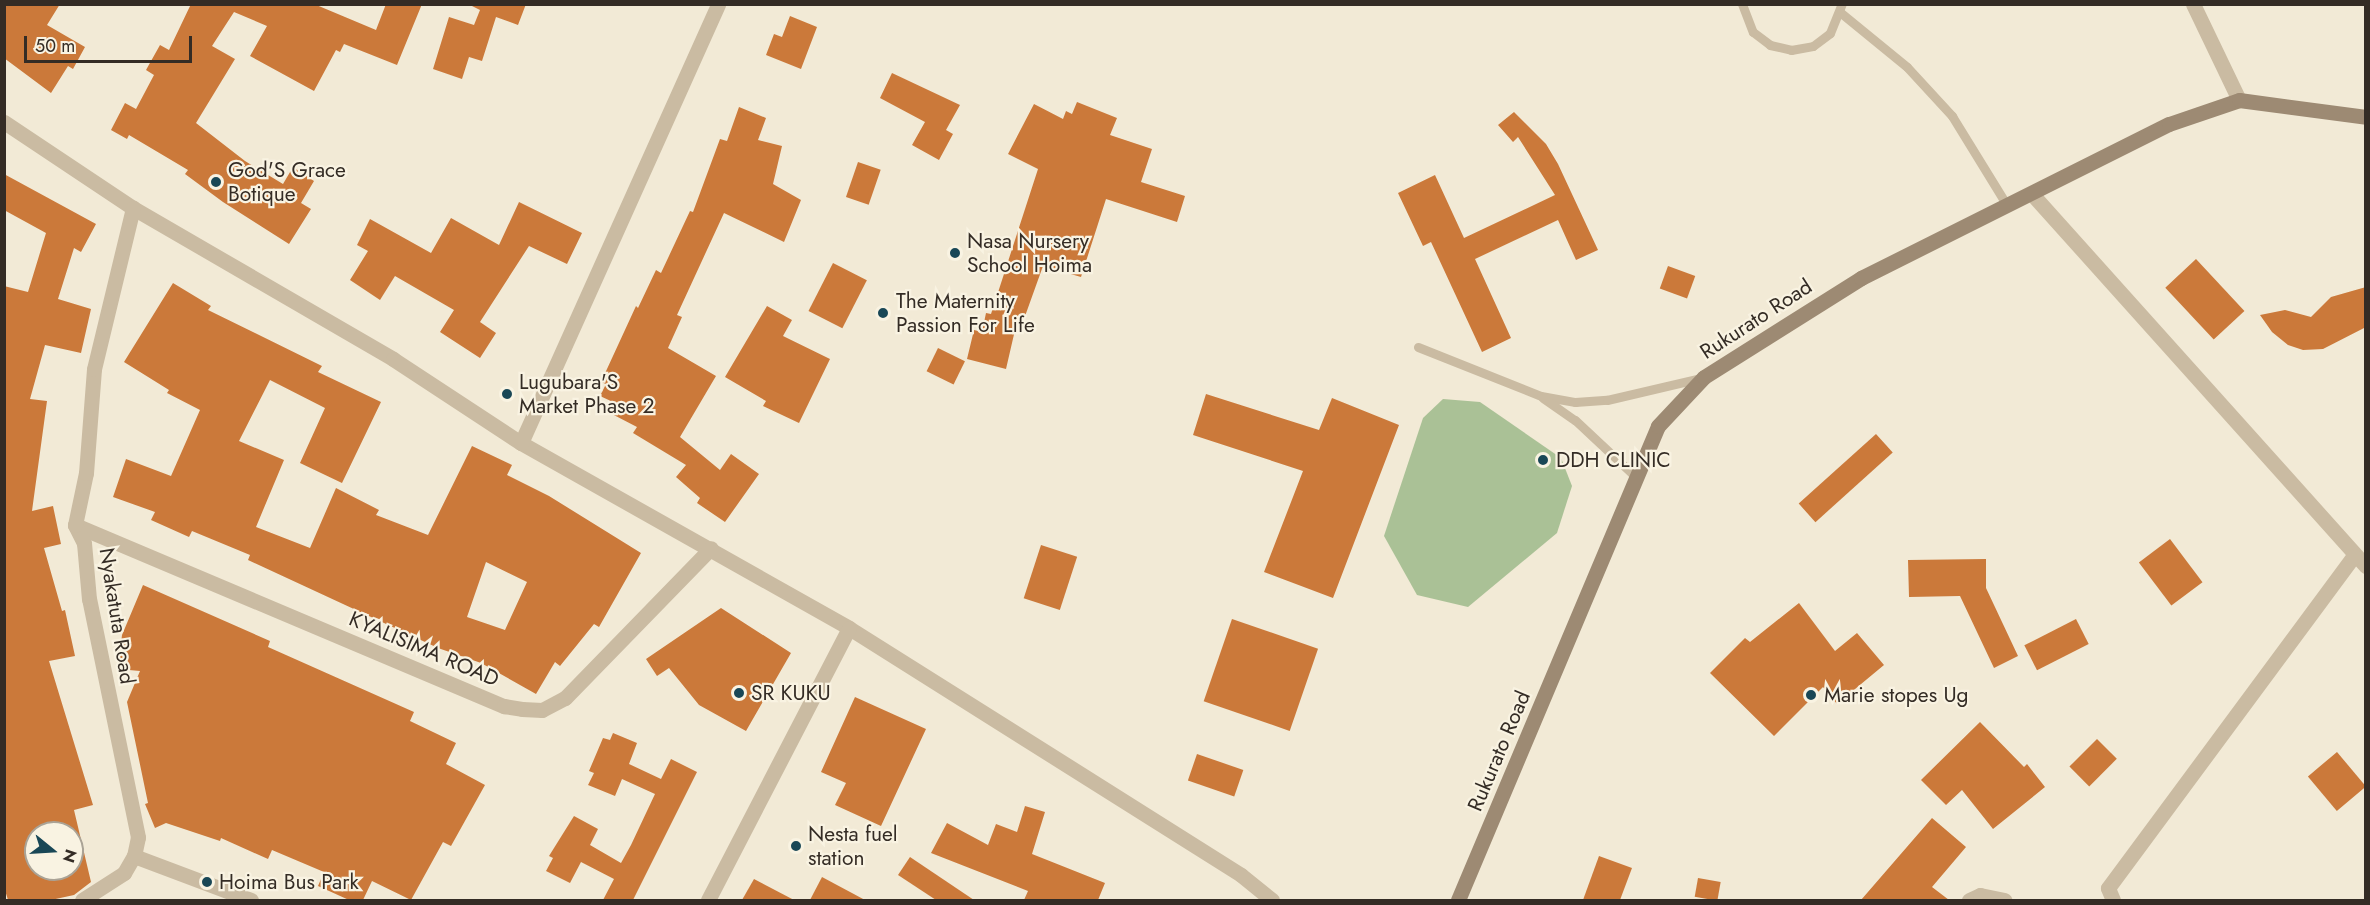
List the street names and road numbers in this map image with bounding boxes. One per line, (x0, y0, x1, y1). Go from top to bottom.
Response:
street label: Rukurato Road (1695, 274, 1817, 364)
street label: Nyakatuta Road (94, 546, 140, 686)
street label: KYALISIMA ROAD (345, 606, 503, 692)
street label: Rukurato Road (1462, 687, 1536, 815)

